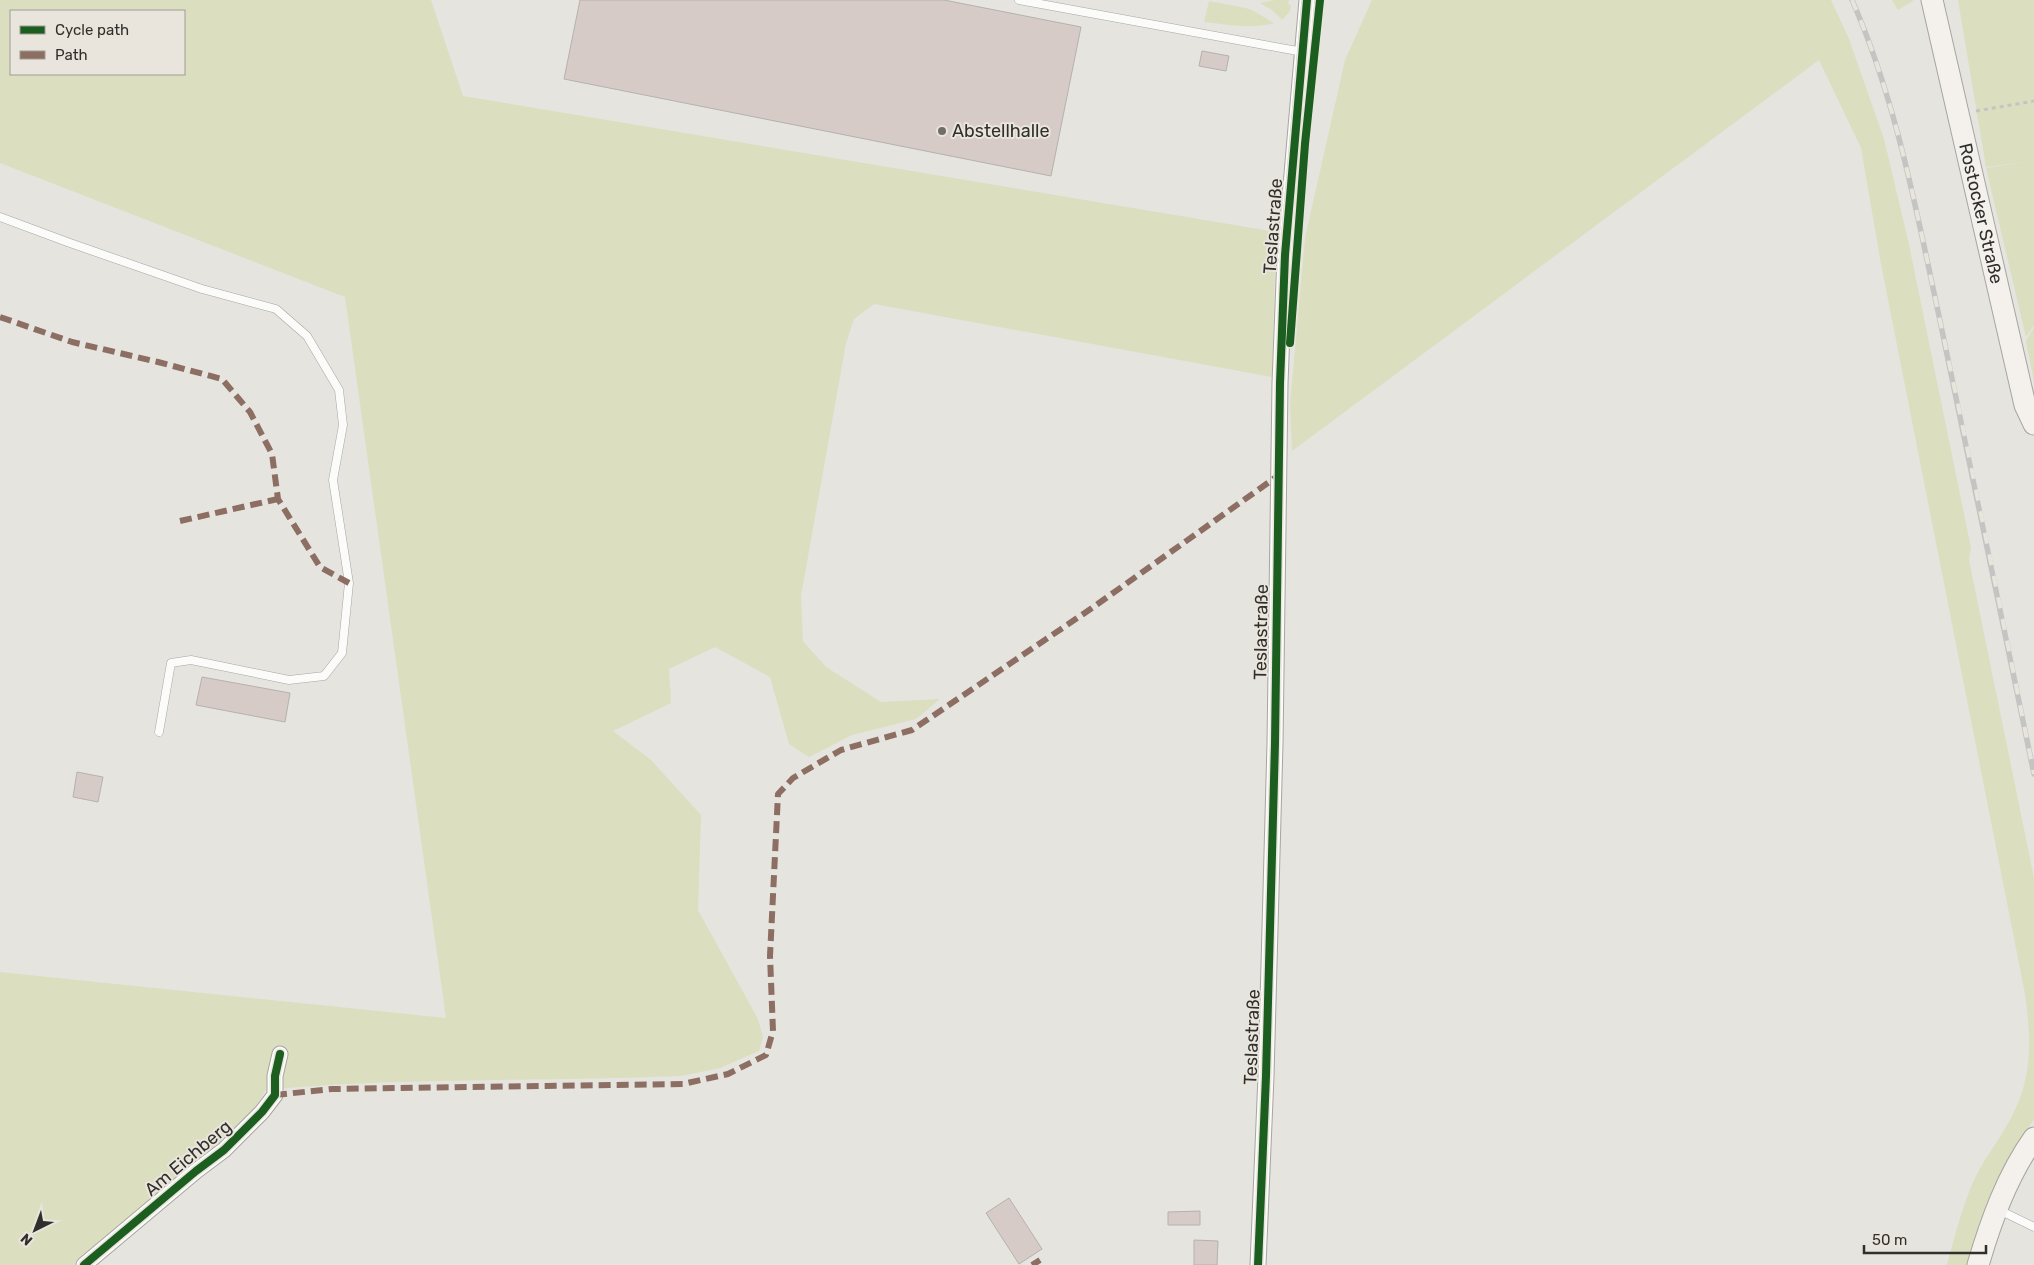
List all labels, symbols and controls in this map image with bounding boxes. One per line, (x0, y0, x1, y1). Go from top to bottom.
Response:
legend (10, 10, 185, 75)
text: Cycle path (55, 21, 129, 39)
text: Path (55, 46, 88, 64)
place label: Abstellhalle (952, 120, 1050, 142)
marker: Abstellhalle (936, 125, 948, 137)
street label: Rostocker Straße (1954, 141, 2008, 286)
street label: Teslastraße (1259, 177, 1287, 275)
street label: Teslastraße (1249, 584, 1273, 680)
street label: Teslastraße (1239, 989, 1265, 1085)
street label: Am Eichberg (140, 1115, 236, 1201)
north arrow (10, 1205, 60, 1255)
scale bar (1864, 1222, 1986, 1254)
text: N (17, 1230, 36, 1249)
text: 50 m (1872, 1231, 1907, 1249)

